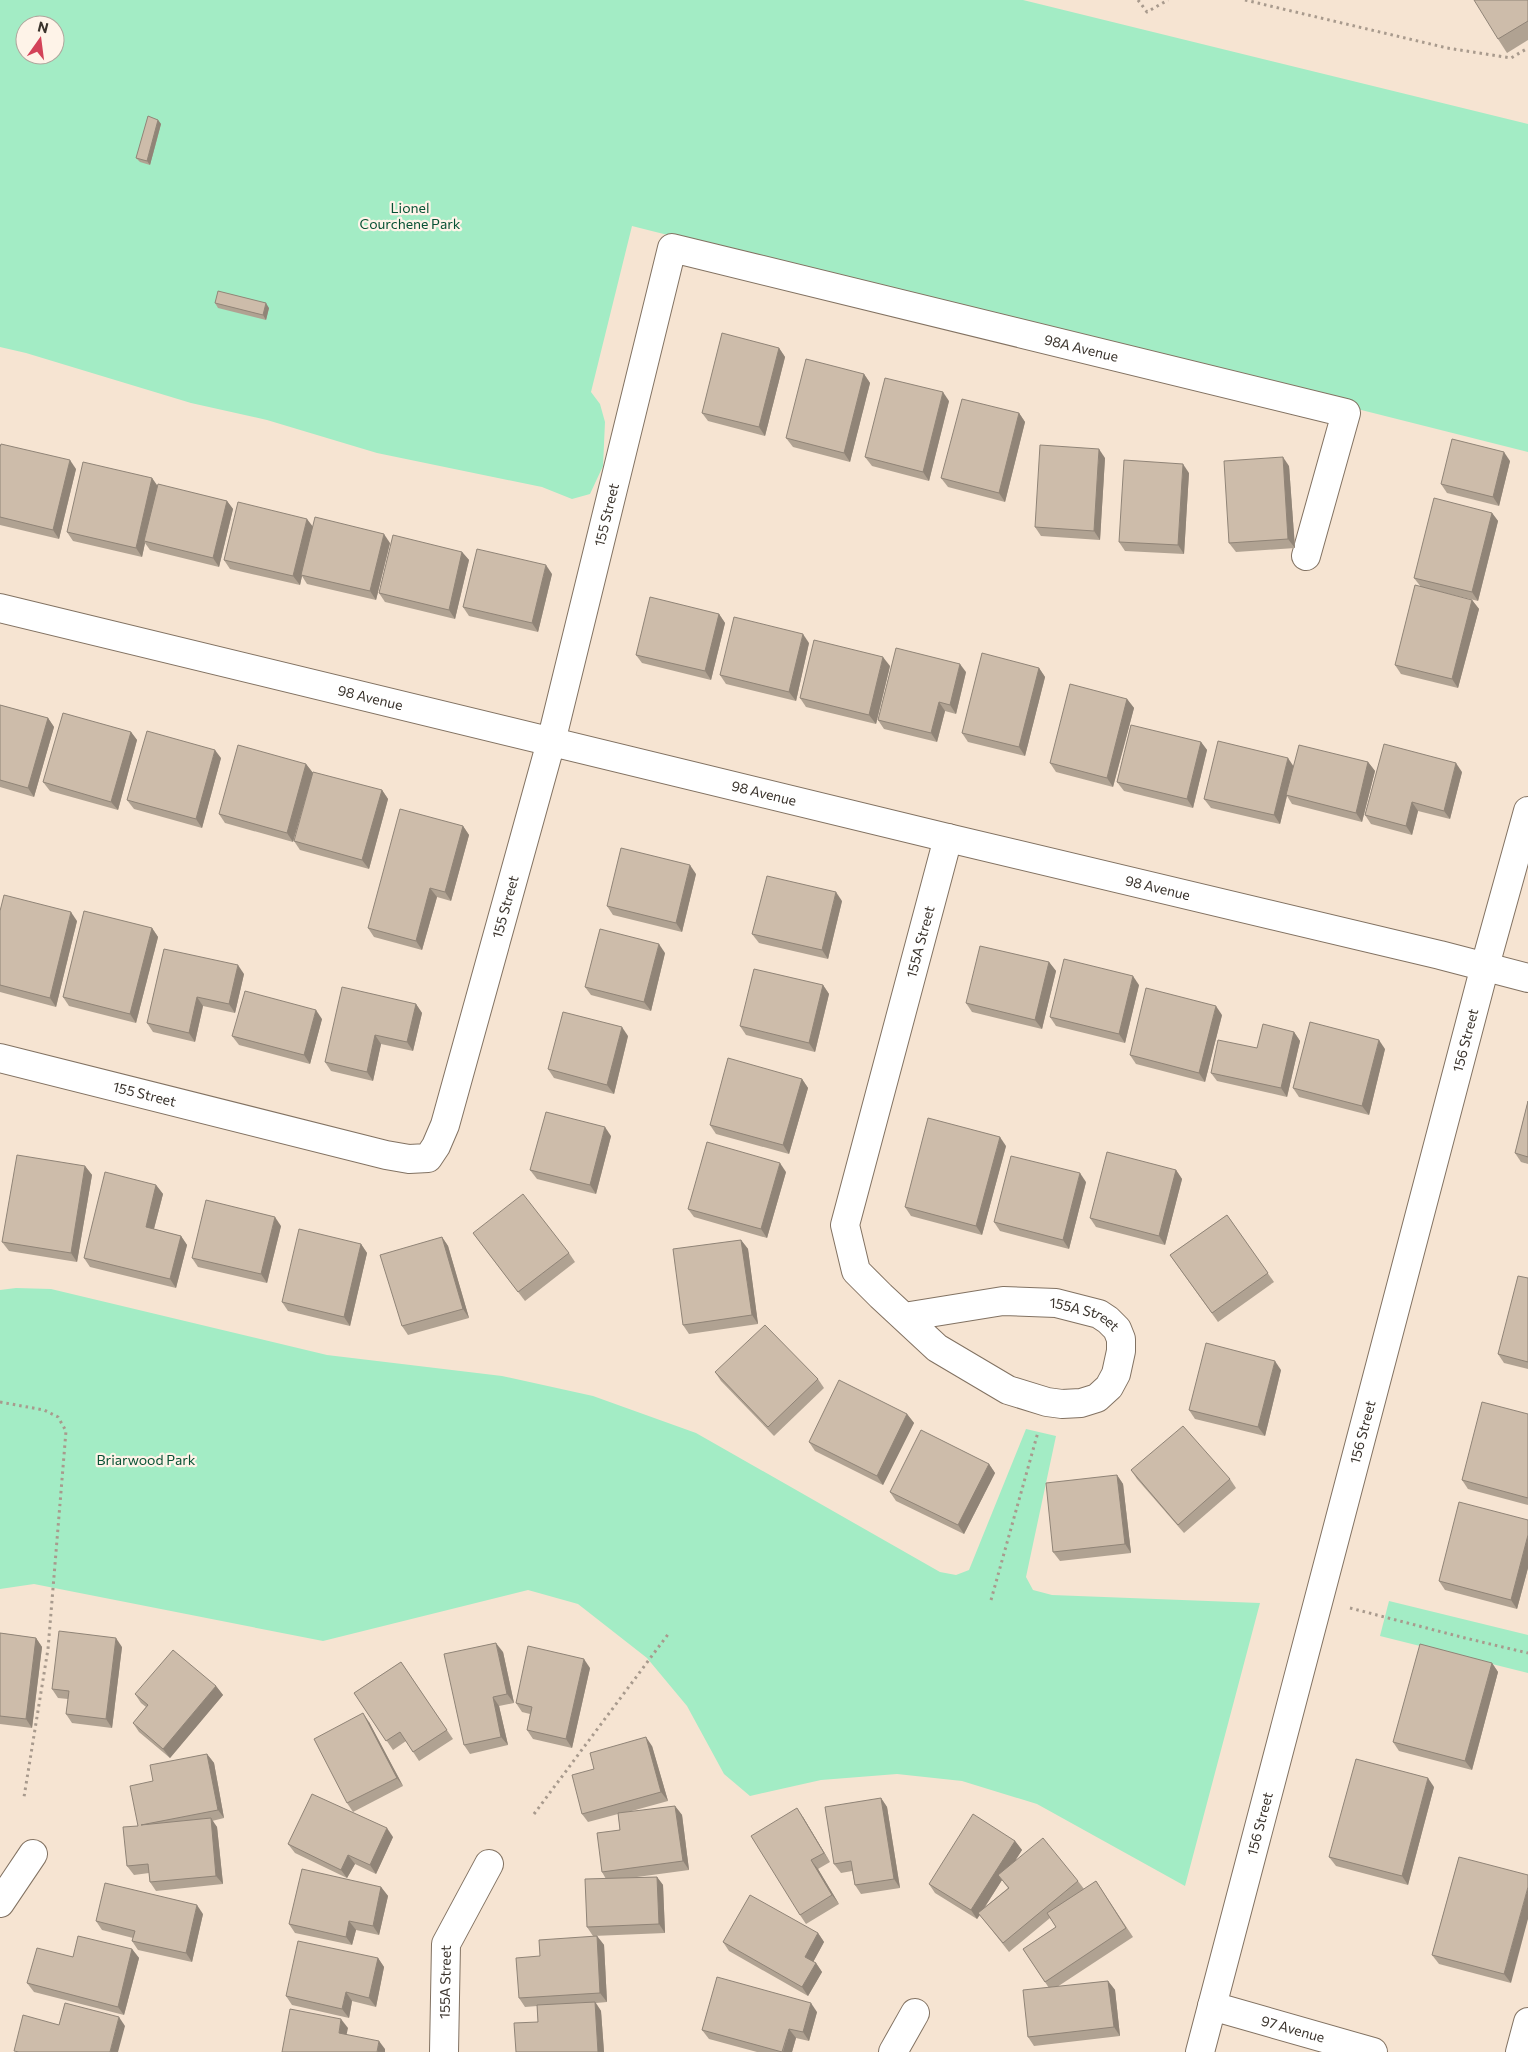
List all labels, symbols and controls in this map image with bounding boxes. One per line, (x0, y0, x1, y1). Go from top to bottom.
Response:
north arrow (15, 15, 65, 65)
text: N (36, 17, 50, 36)
park label: Lionel Courchene Park (360, 199, 461, 232)
street label: 98A Avenue (1043, 330, 1120, 365)
street label: 155 Street (590, 481, 622, 548)
street label: 98 Avenue (336, 681, 405, 713)
street label: 98 Avenue (730, 777, 798, 809)
street label: 98 Avenue (1123, 871, 1192, 903)
street label: 155 Street (488, 873, 522, 940)
street label: 155A Street (902, 904, 938, 979)
street label: 156 Street (1449, 1006, 1482, 1074)
street label: 155 Street (111, 1078, 178, 1110)
street label: 155A Street (1049, 1294, 1123, 1335)
street label: 156 Street (1346, 1398, 1379, 1465)
park label: Briarwood Park (97, 1451, 196, 1468)
street label: 156 Street (1243, 1790, 1276, 1857)
street label: 155A Street (436, 1945, 454, 2019)
street label: 97 Avenue (1259, 2011, 1327, 2046)

